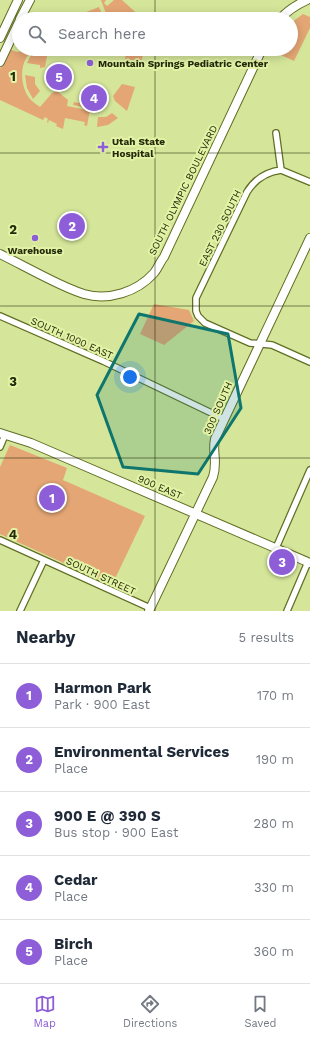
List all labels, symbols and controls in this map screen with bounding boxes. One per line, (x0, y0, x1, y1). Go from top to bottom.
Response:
search box (12, 12, 298, 56)
icon: search (26, 23, 48, 45)
text: Search here (58, 25, 146, 43)
marker: Mountain Springs Pediatric Center (85, 58, 95, 68)
place label: Mountain Springs Pediatric Center (98, 58, 269, 69)
pin: 5 (46, 62, 72, 92)
text: 1 (10, 69, 16, 84)
pin: 4 (81, 83, 107, 113)
street label: SOUTH OLYMPIC BOULEVARD (147, 123, 219, 257)
place label: Utah State Hospital (112, 136, 165, 159)
marker: Utah State Hospital (97, 141, 109, 153)
street label: EAST 230 SOUTH (197, 188, 243, 268)
pin: 2 (59, 211, 85, 241)
text: 2 (9, 222, 17, 237)
marker: Warehouse (30, 233, 40, 243)
place label: Warehouse (8, 245, 63, 256)
street label: SOUTH 1000 EAST (29, 315, 115, 361)
your location (120, 367, 140, 387)
text: 3 (9, 374, 17, 389)
street label: 300 SOUTH (202, 380, 234, 436)
street label: 900 EAST (136, 473, 184, 501)
pin: 1 (39, 483, 65, 513)
text: 4 (9, 527, 18, 542)
pin: 3 (269, 547, 295, 577)
street label: SOUTH STREET (65, 555, 137, 597)
text: Nearby (16, 627, 75, 647)
text: 5 results (239, 630, 294, 645)
text: Harmon Park (54, 679, 151, 697)
text: 1 (26, 688, 32, 703)
text: 170 m (257, 688, 294, 703)
text: Park · 900 East (54, 697, 150, 712)
text: Environmental Services (54, 743, 229, 761)
text: 2 (25, 752, 33, 767)
text: 190 m (256, 752, 294, 767)
text: Place (54, 761, 88, 776)
text: 900 E @ 390 S (54, 807, 161, 825)
text: 3 (25, 816, 33, 831)
text: 280 m (254, 816, 294, 831)
text: Bus stop · 900 East (54, 825, 178, 840)
text: Cedar (54, 871, 97, 889)
text: 4 (25, 880, 33, 895)
text: 330 m (254, 880, 294, 895)
text: Place (54, 889, 88, 904)
text: Birch (54, 935, 93, 953)
text: 5 (25, 944, 33, 959)
text: 360 m (254, 944, 294, 959)
text: Place (54, 953, 88, 968)
tab: Map (34, 993, 56, 1030)
tab: Directions (123, 993, 177, 1030)
tab: Saved (244, 993, 276, 1030)

